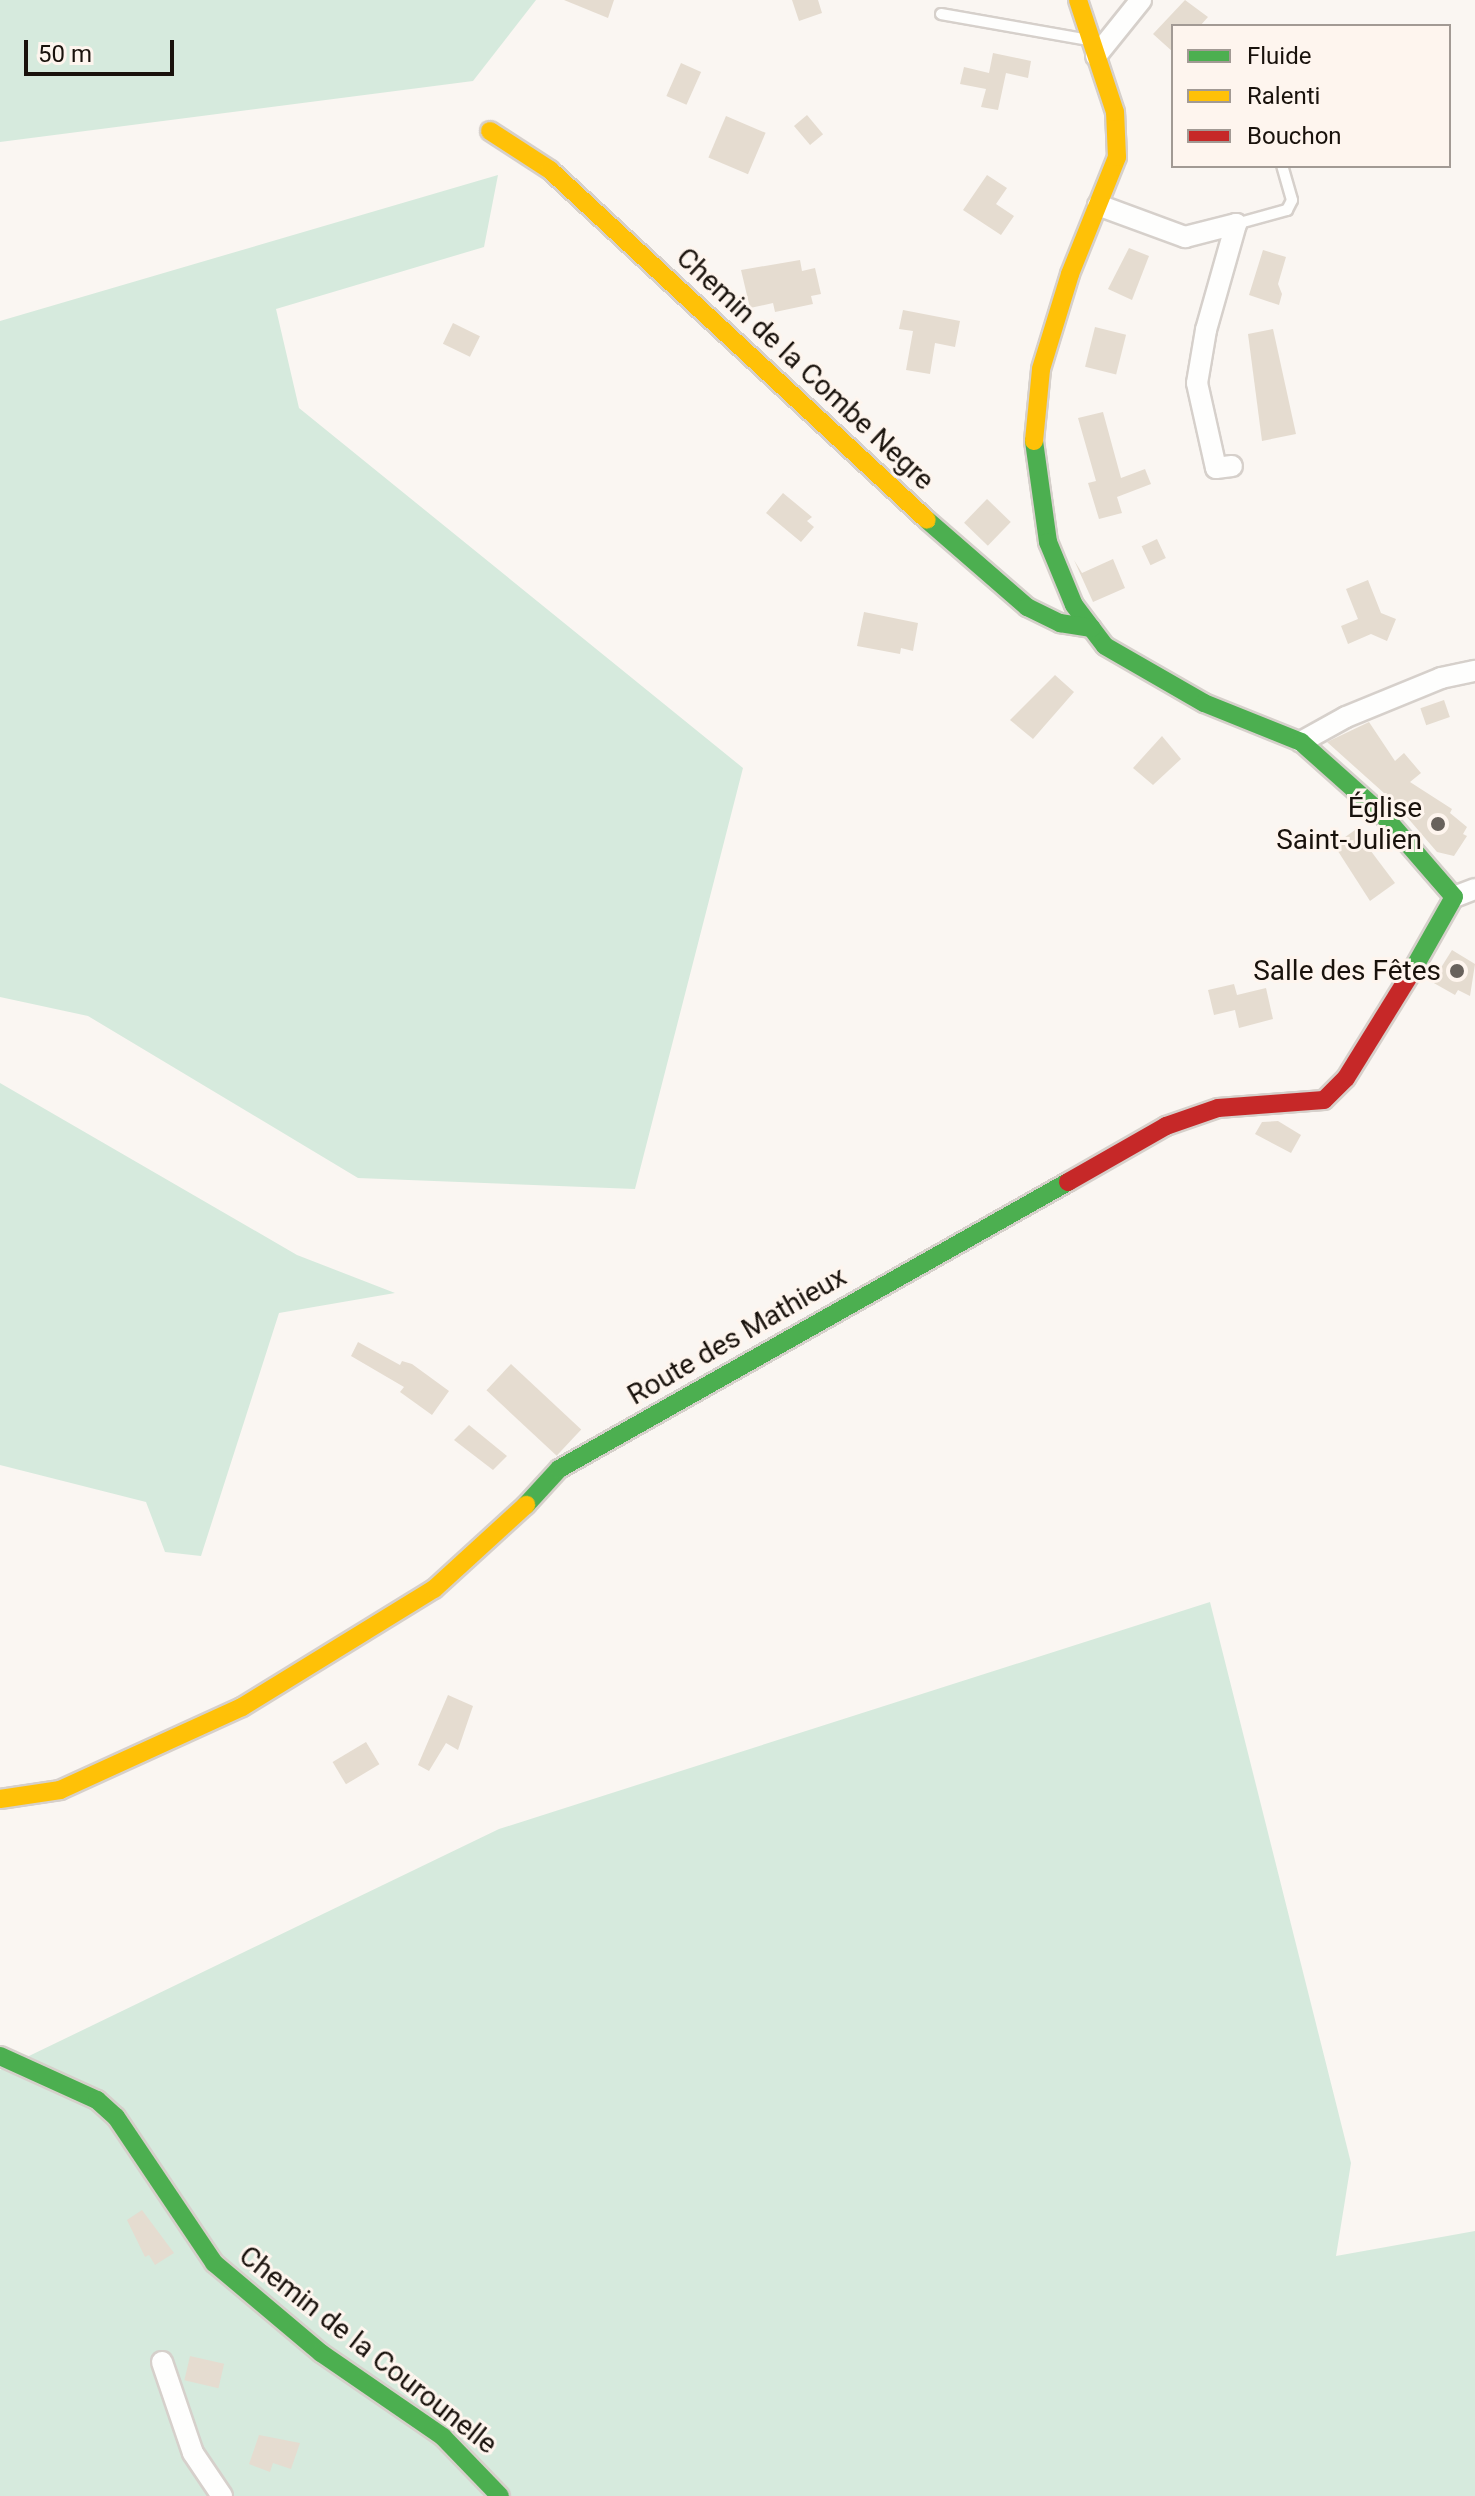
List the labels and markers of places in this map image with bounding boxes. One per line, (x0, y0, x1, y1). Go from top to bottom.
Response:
place label: Église Saint-Julien (1276, 791, 1422, 857)
marker: Église Saint-Julien (1429, 815, 1447, 833)
place label: Salle des Fêtes (1253, 954, 1441, 988)
marker: Salle des Fêtes (1448, 962, 1466, 980)

